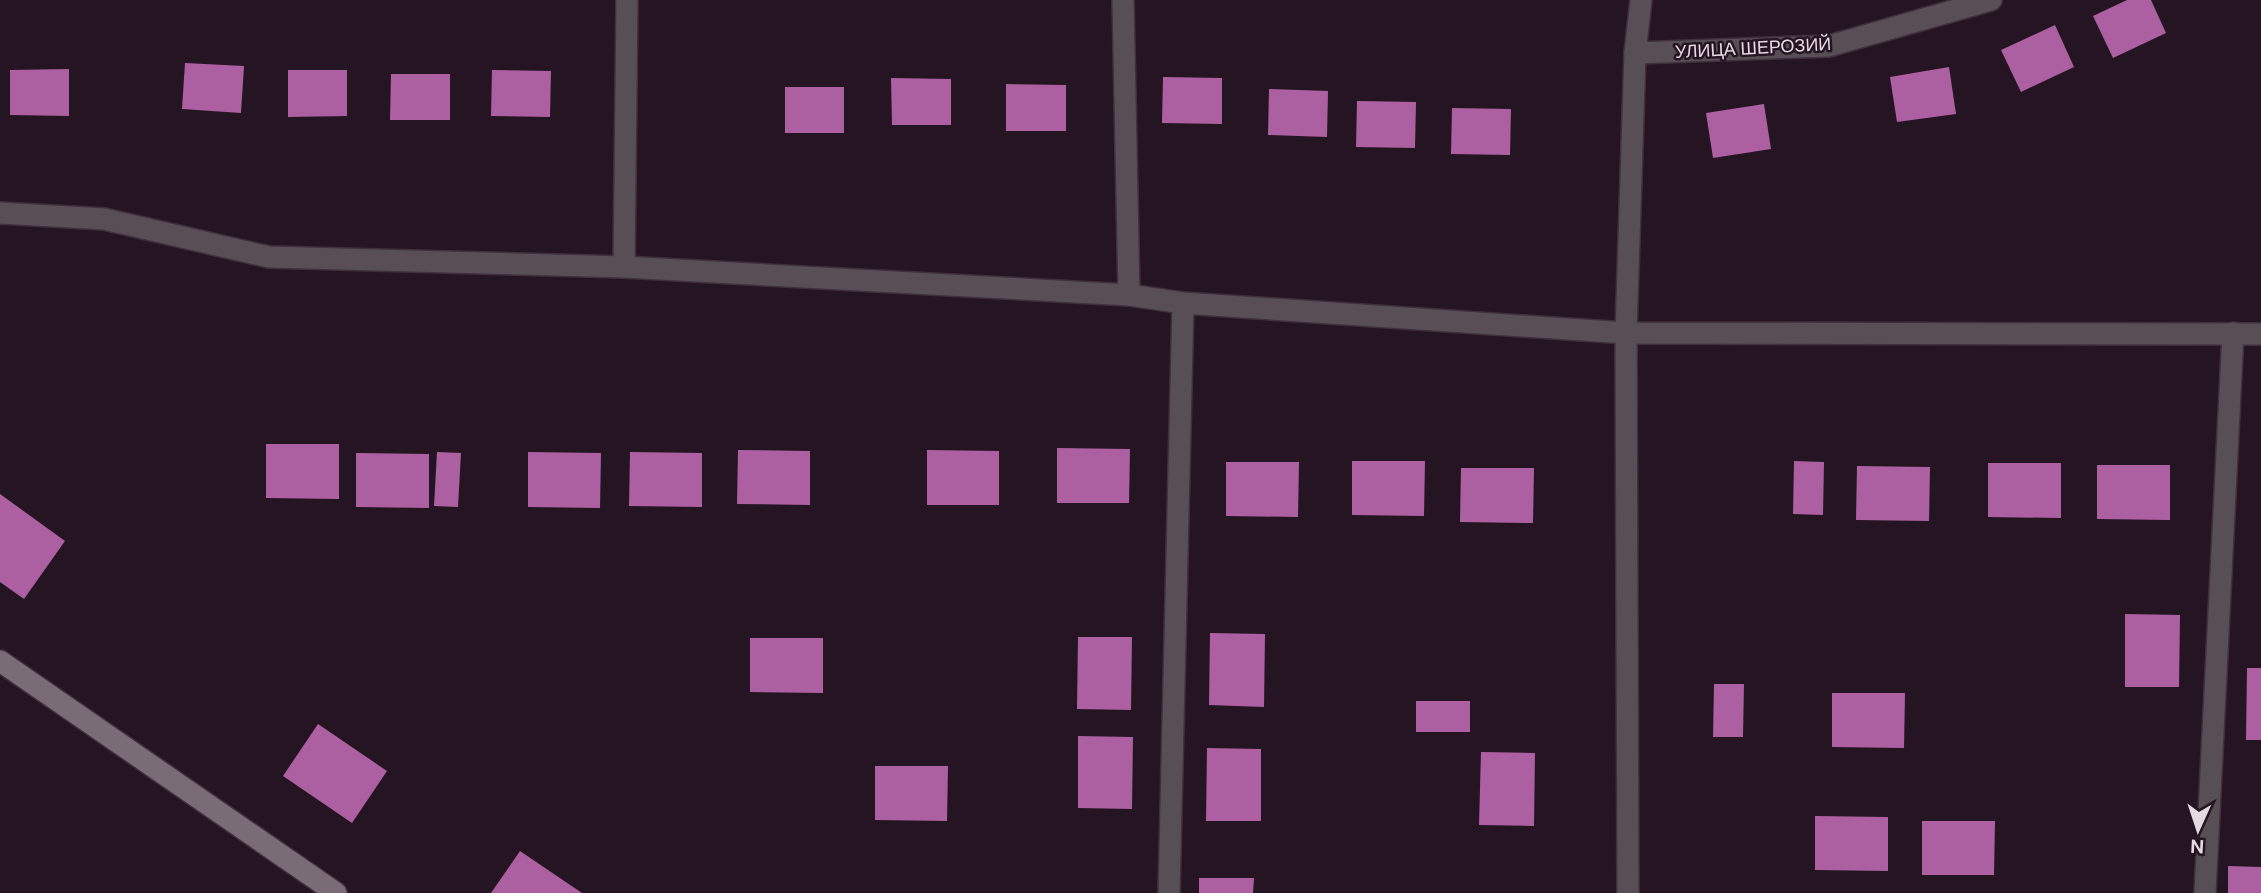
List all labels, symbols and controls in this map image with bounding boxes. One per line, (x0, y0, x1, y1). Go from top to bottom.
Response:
street label: УЛИЦА ШЕРОЗИЙ (1674, 32, 1832, 64)
north arrow (2163, 795, 2233, 865)
text: N (2190, 834, 2205, 859)

